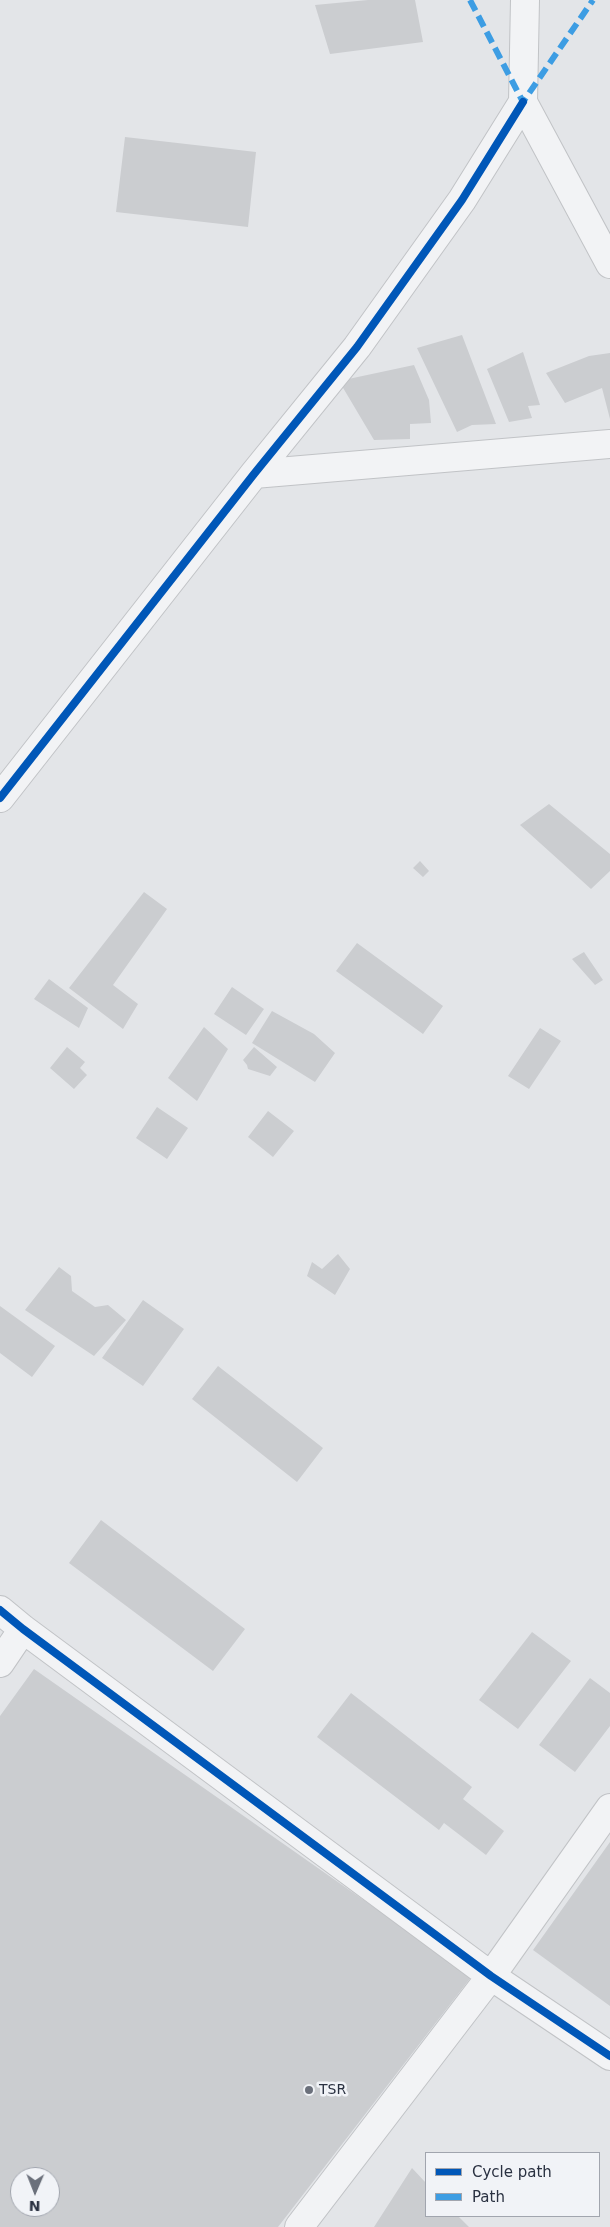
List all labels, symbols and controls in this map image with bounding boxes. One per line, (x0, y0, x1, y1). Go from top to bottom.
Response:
place label: TSR (319, 2082, 346, 2098)
marker: TSR (303, 2084, 315, 2096)
legend (425, 2152, 600, 2217)
text: Cycle path (472, 2163, 552, 2181)
north arrow (10, 2167, 60, 2217)
text: Path (472, 2188, 505, 2206)
text: N (29, 2198, 41, 2214)

